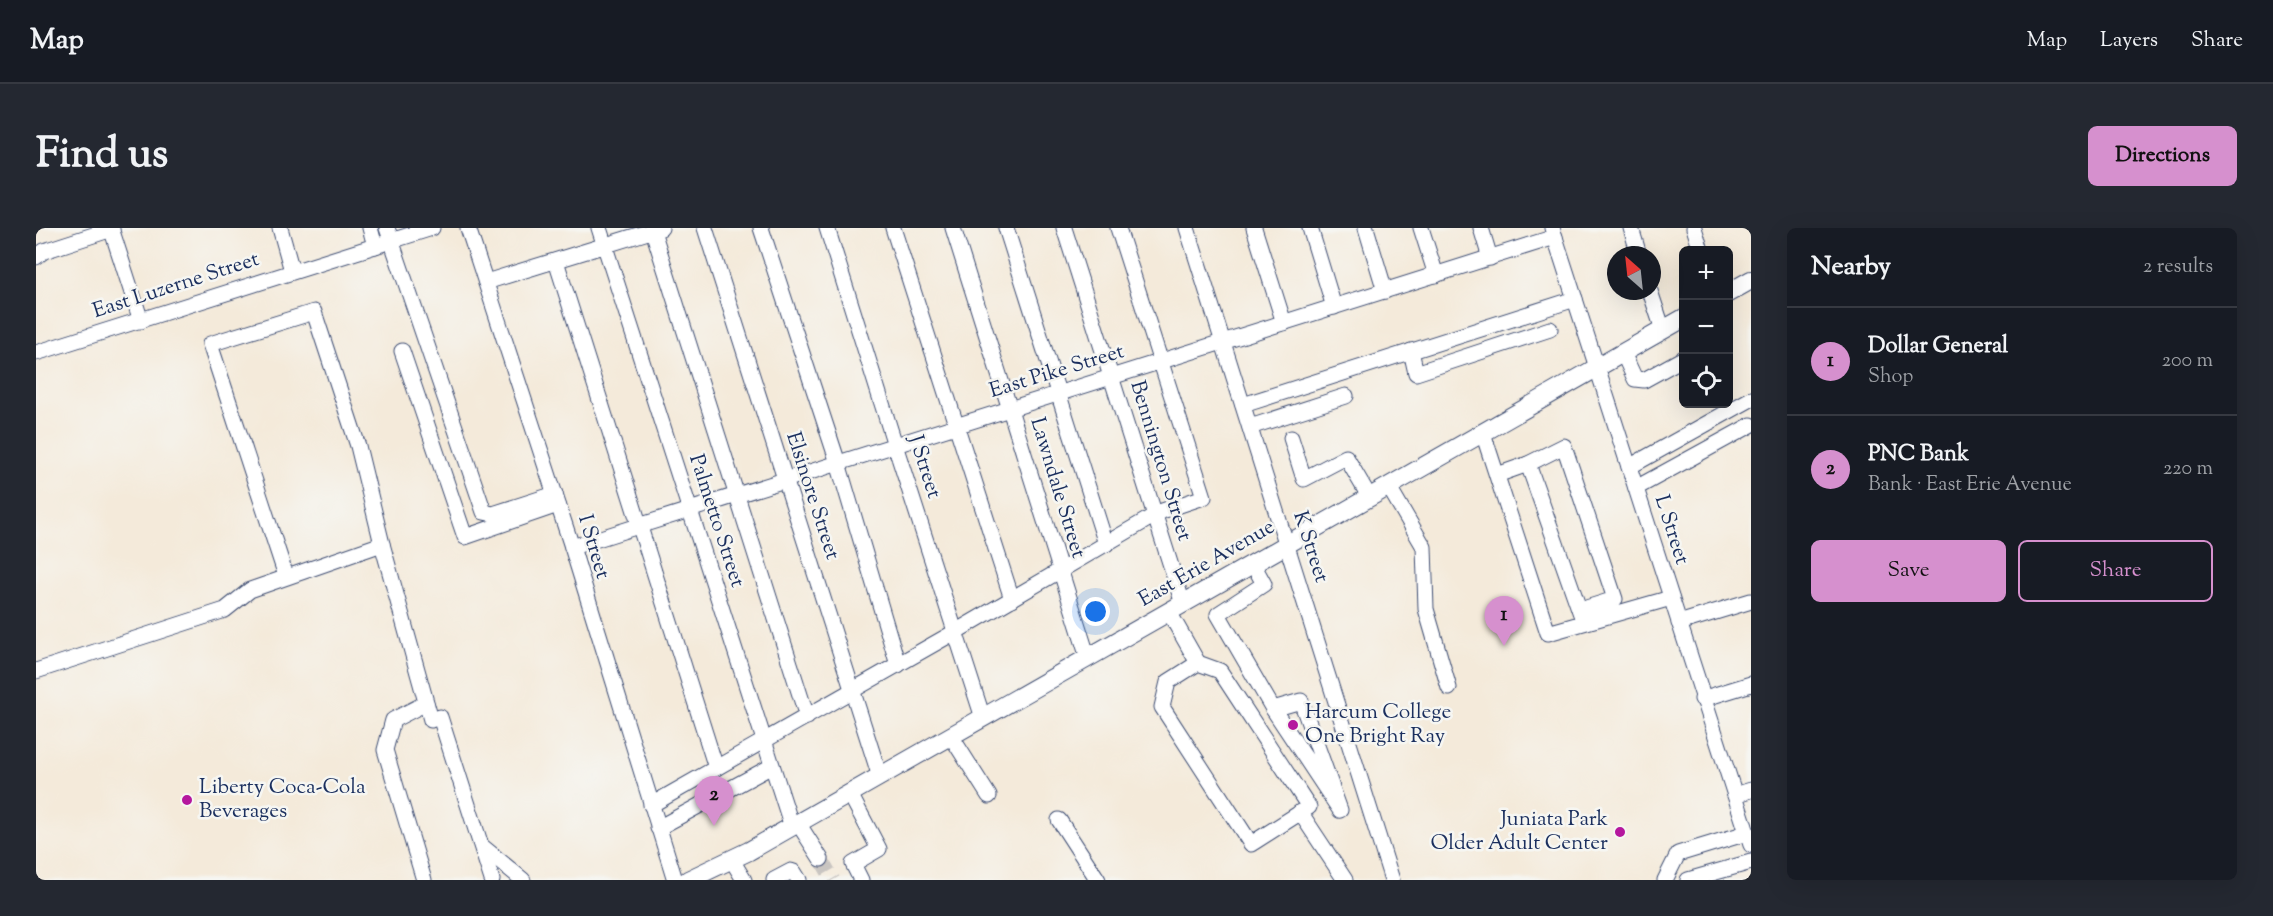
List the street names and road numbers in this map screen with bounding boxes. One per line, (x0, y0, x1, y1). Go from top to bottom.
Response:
street label: East Luzerne Street (89, 245, 263, 327)
street label: East Pike Street (986, 337, 1128, 407)
street label: Bennington Street (1121, 377, 1199, 545)
street label: Lawndale Street (1021, 414, 1093, 562)
street label: Elsinore Street (777, 428, 847, 564)
street label: J Street (899, 431, 948, 502)
street label: Palmetto Street (680, 451, 752, 591)
street label: L Street (1646, 491, 1696, 569)
street label: K Street (1284, 507, 1336, 587)
street label: I Street (569, 511, 617, 583)
street label: East Erie Avenue (1133, 513, 1281, 615)

